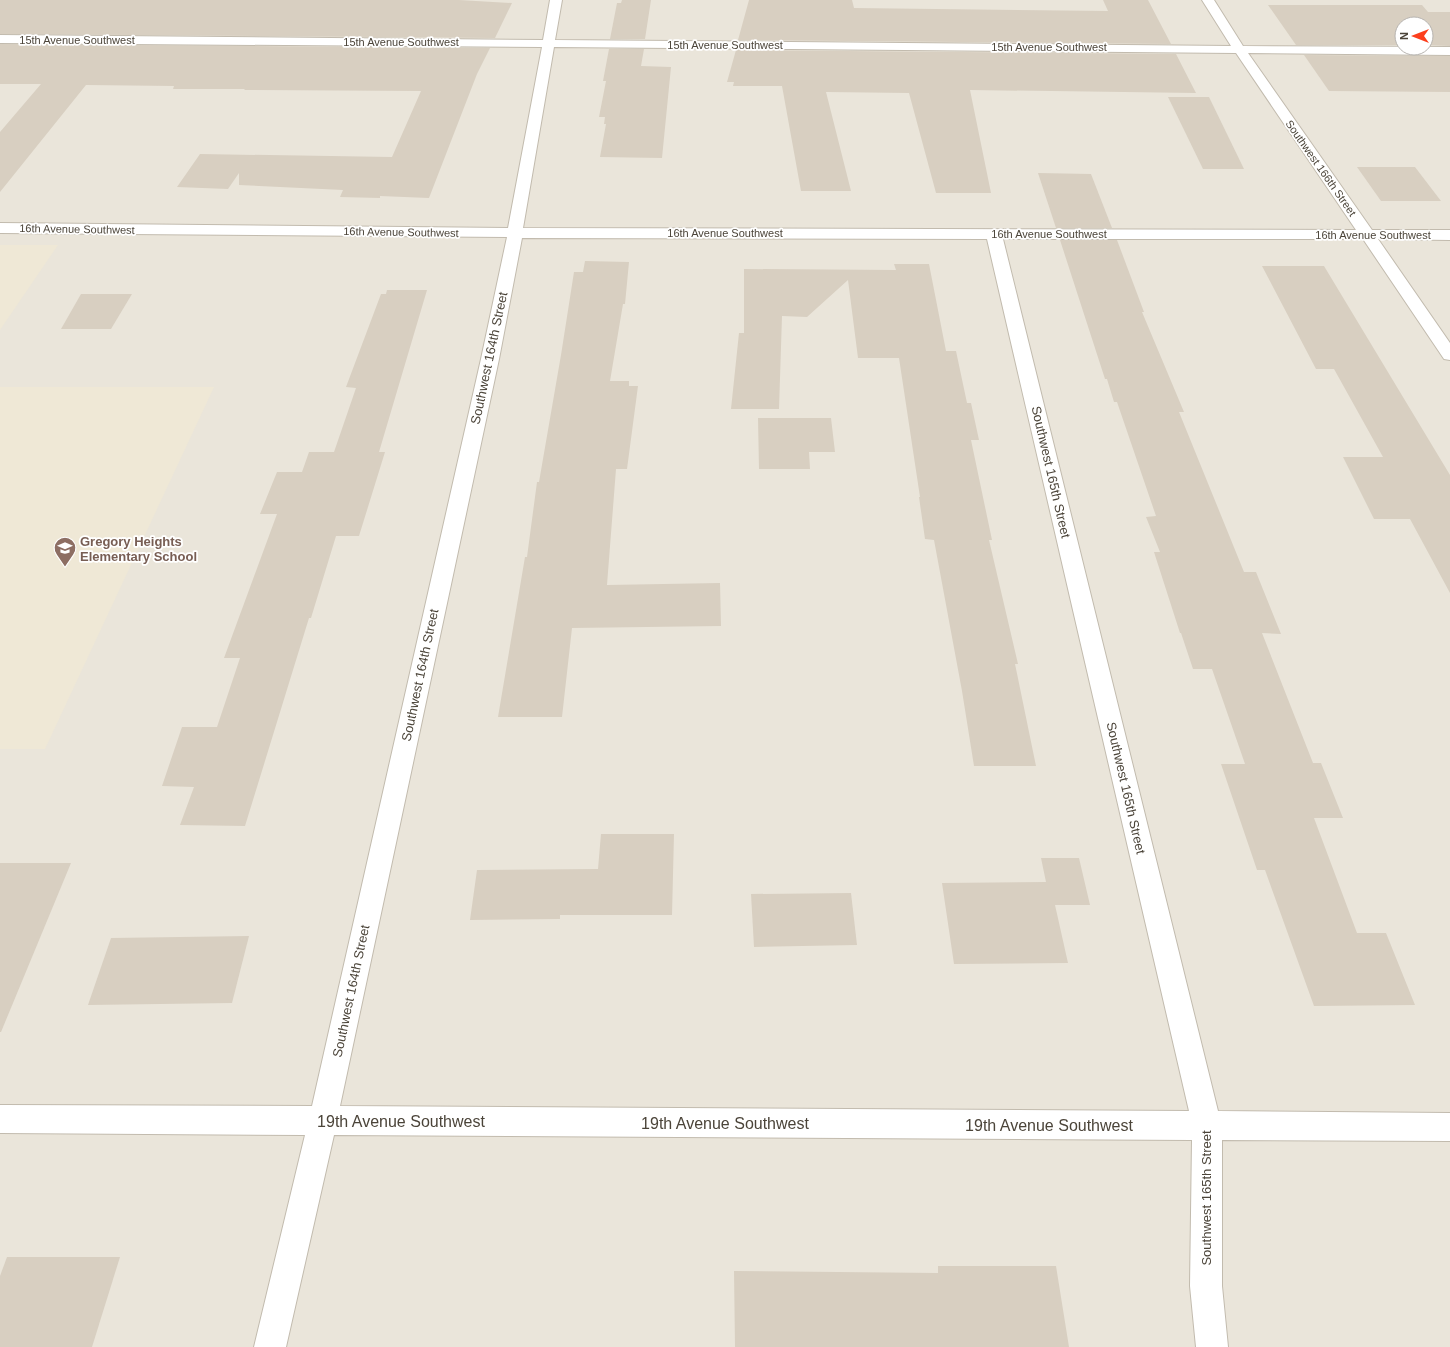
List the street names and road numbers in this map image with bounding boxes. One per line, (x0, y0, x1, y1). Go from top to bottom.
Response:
street label: 15th Avenue Southwest (19, 34, 135, 46)
street label: 15th Avenue Southwest (343, 36, 459, 48)
street label: 15th Avenue Southwest (667, 39, 783, 51)
street label: 15th Avenue Southwest (991, 41, 1107, 53)
street label: Southwest 166th Street (1283, 118, 1359, 218)
street label: 16th Avenue Southwest (19, 222, 135, 236)
street label: 16th Avenue Southwest (343, 225, 459, 239)
street label: 16th Avenue Southwest (667, 227, 783, 239)
street label: 16th Avenue Southwest (991, 228, 1107, 240)
street label: 16th Avenue Southwest (1315, 229, 1431, 241)
street label: Southwest 164th Street (468, 290, 510, 426)
street label: Southwest 165th Street (1028, 404, 1074, 540)
street label: Southwest 164th Street (399, 607, 441, 743)
street label: Southwest 165th Street (1103, 720, 1149, 856)
street label: Southwest 164th Street (330, 923, 372, 1059)
street label: 19th Avenue Southwest (317, 1113, 485, 1130)
street label: 19th Avenue Southwest (641, 1115, 809, 1132)
street label: 19th Avenue Southwest (965, 1117, 1133, 1134)
street label: Southwest 165th Street (1199, 1130, 1214, 1266)

